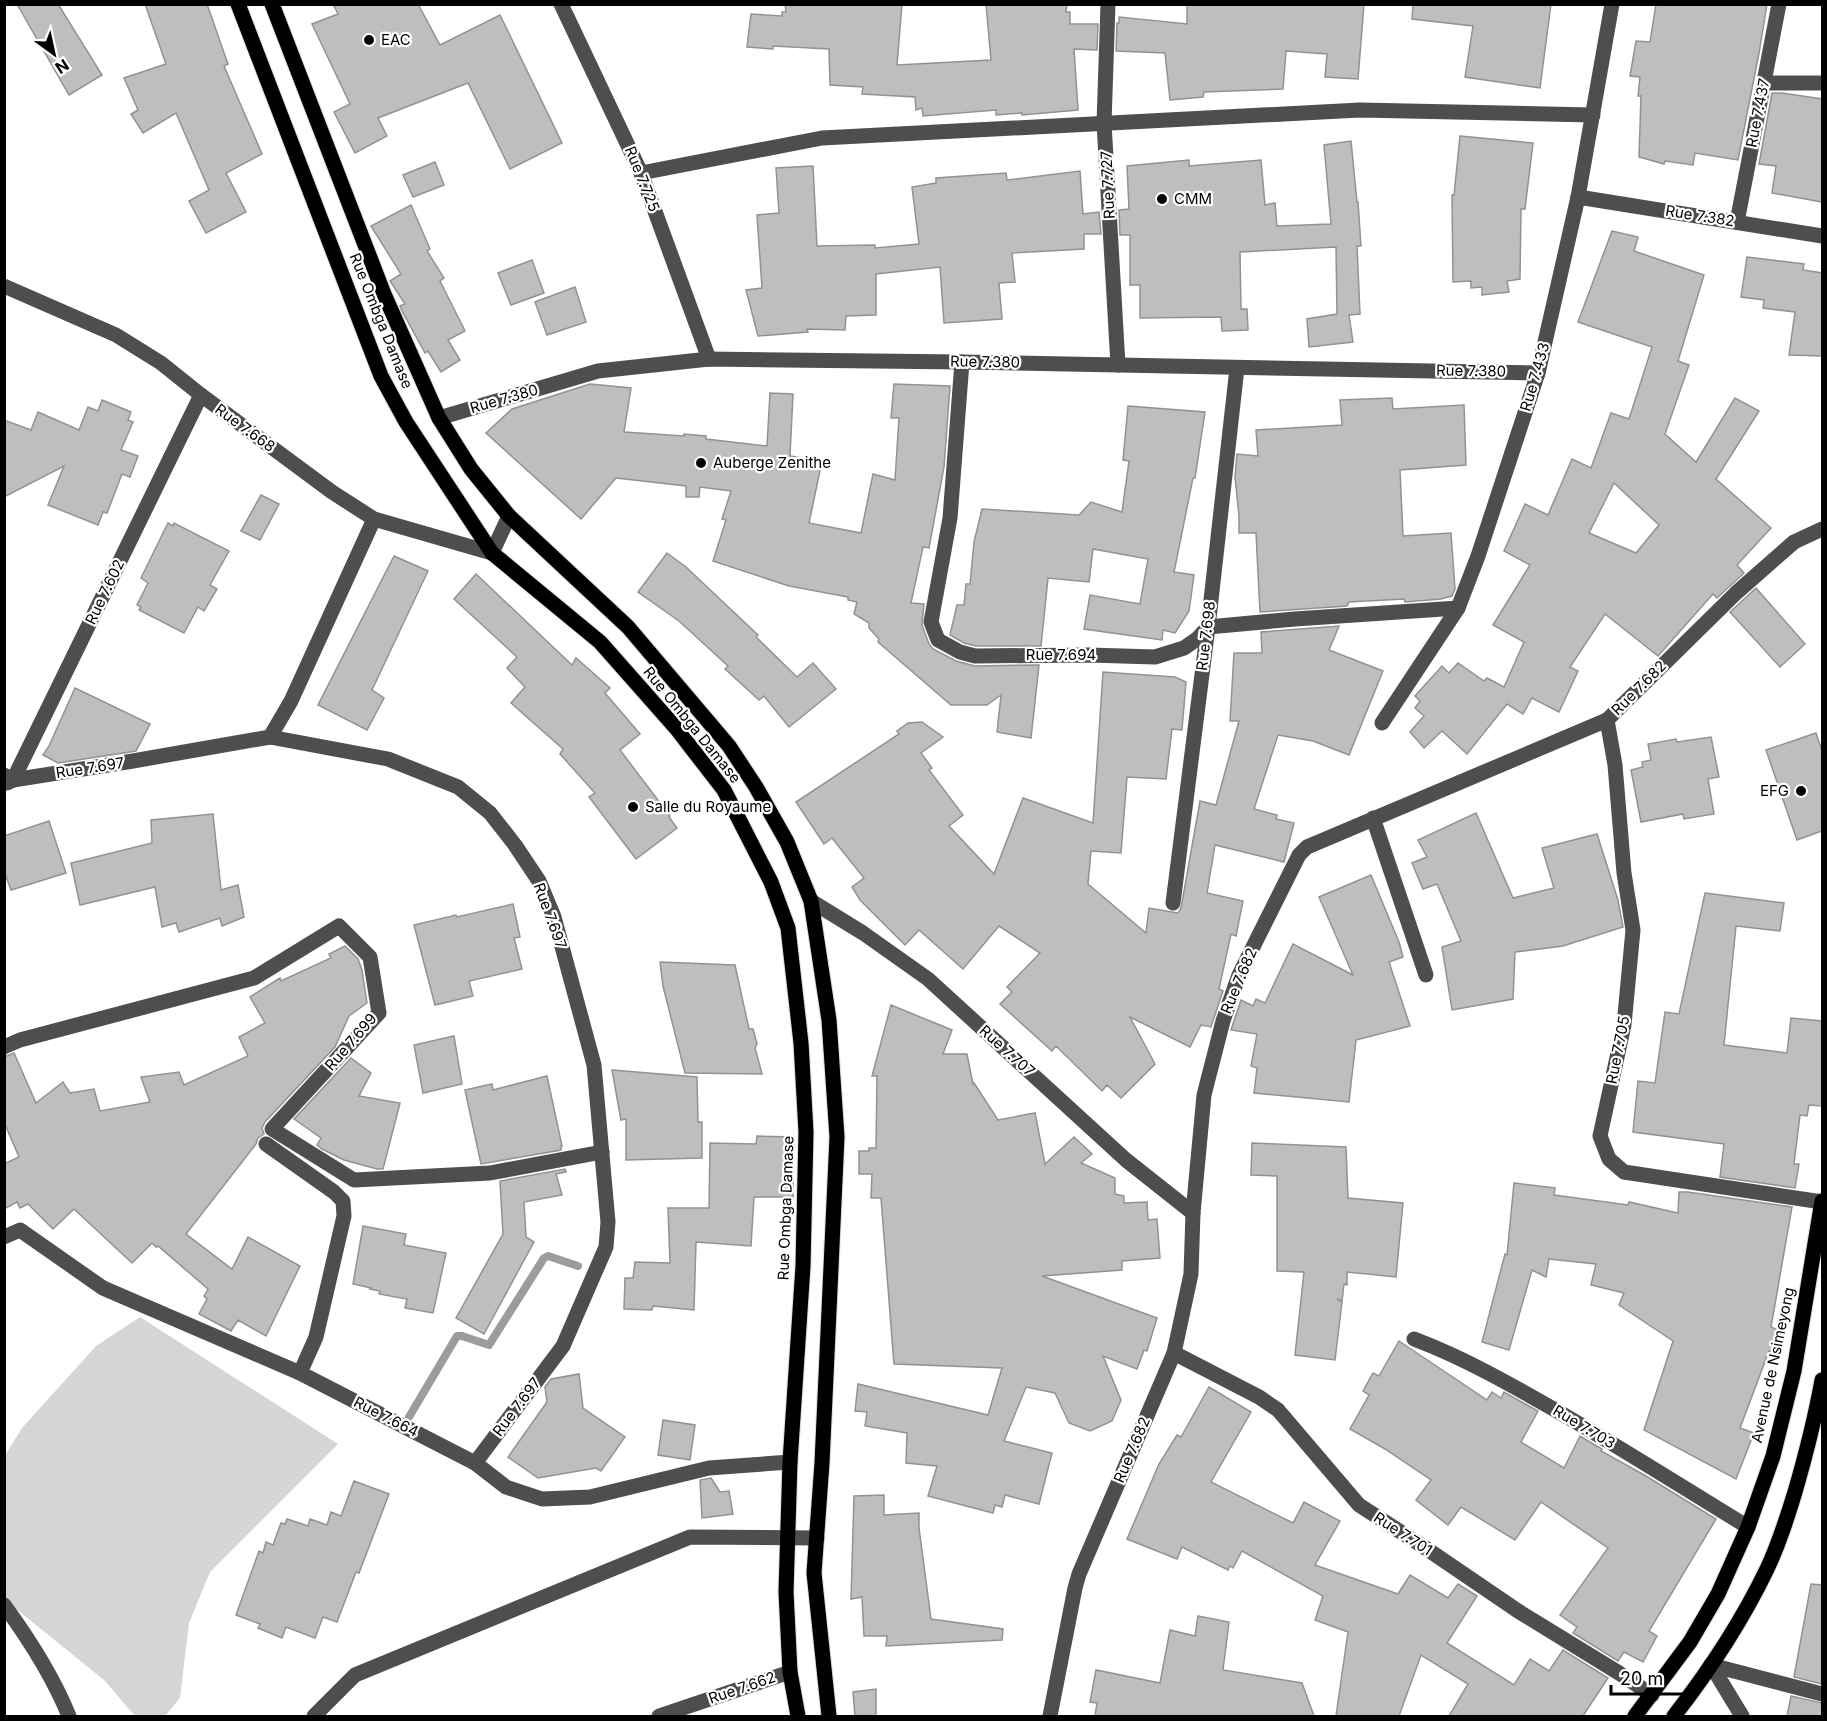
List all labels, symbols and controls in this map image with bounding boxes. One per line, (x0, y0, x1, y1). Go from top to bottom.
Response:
north arrow (24, 24, 84, 84)
place label: EAC (381, 30, 411, 49)
marker: EAC (362, 33, 376, 47)
text: N (52, 55, 73, 78)
street label: Rue 7.437 (1742, 77, 1774, 149)
street label: Rue 7.725 (621, 143, 664, 214)
street label: Rue 7.727 (1096, 150, 1119, 220)
place label: CMM (1174, 189, 1212, 208)
marker: CMM (1155, 192, 1169, 206)
street label: Rue 7.382 (1664, 201, 1736, 230)
street label: Rue Ombga Damase (346, 250, 417, 391)
street label: Rue 7.433 (1516, 340, 1553, 413)
street label: Rue 7.380 (950, 351, 1020, 372)
street label: Rue 7.380 (1436, 360, 1506, 381)
street label: Rue 7.380 (468, 380, 540, 417)
street label: Rue 7.668 (211, 399, 279, 456)
place label: Auberge Zenithe (713, 453, 831, 472)
marker: Auberge Zenithe (694, 456, 708, 470)
street label: Rue 7.602 (81, 556, 128, 627)
street label: Rue 7.698 (1192, 600, 1219, 672)
street label: Rue 7.694 (1026, 645, 1096, 664)
street label: Rue 7.682 (1607, 656, 1670, 719)
street label: Rue Ombga Damase (640, 663, 745, 787)
street label: Rue 7.697 (54, 753, 125, 782)
place label: EFG (1760, 781, 1789, 800)
marker: EFG (1794, 784, 1808, 798)
place label: Salle du Royaume (645, 797, 771, 816)
marker: Salle du Royaume (626, 800, 640, 814)
street label: Rue 7.697 (530, 880, 571, 951)
street label: Rue 7.682 (1216, 945, 1261, 1017)
street label: Rue 7.699 (321, 1009, 381, 1074)
street label: Rue 7.705 (1602, 1014, 1633, 1086)
street label: Rue 7.707 (976, 1021, 1039, 1080)
street label: Rue Ombga Damase (773, 1135, 798, 1281)
street label: Avenue de Nsimeyong (1747, 1285, 1798, 1444)
street label: Rue 7.697 (488, 1373, 545, 1440)
street label: Rue 7.664 (351, 1392, 422, 1441)
street label: Rue 7.703 (1550, 1401, 1619, 1453)
street label: Rue 7.682 (1109, 1414, 1154, 1486)
street label: Rue 7.701 (1370, 1508, 1436, 1560)
scale bar (1611, 1658, 1694, 1696)
street label: Rue 7.662 (706, 1667, 778, 1708)
text: 20 m (1620, 1668, 1663, 1689)

